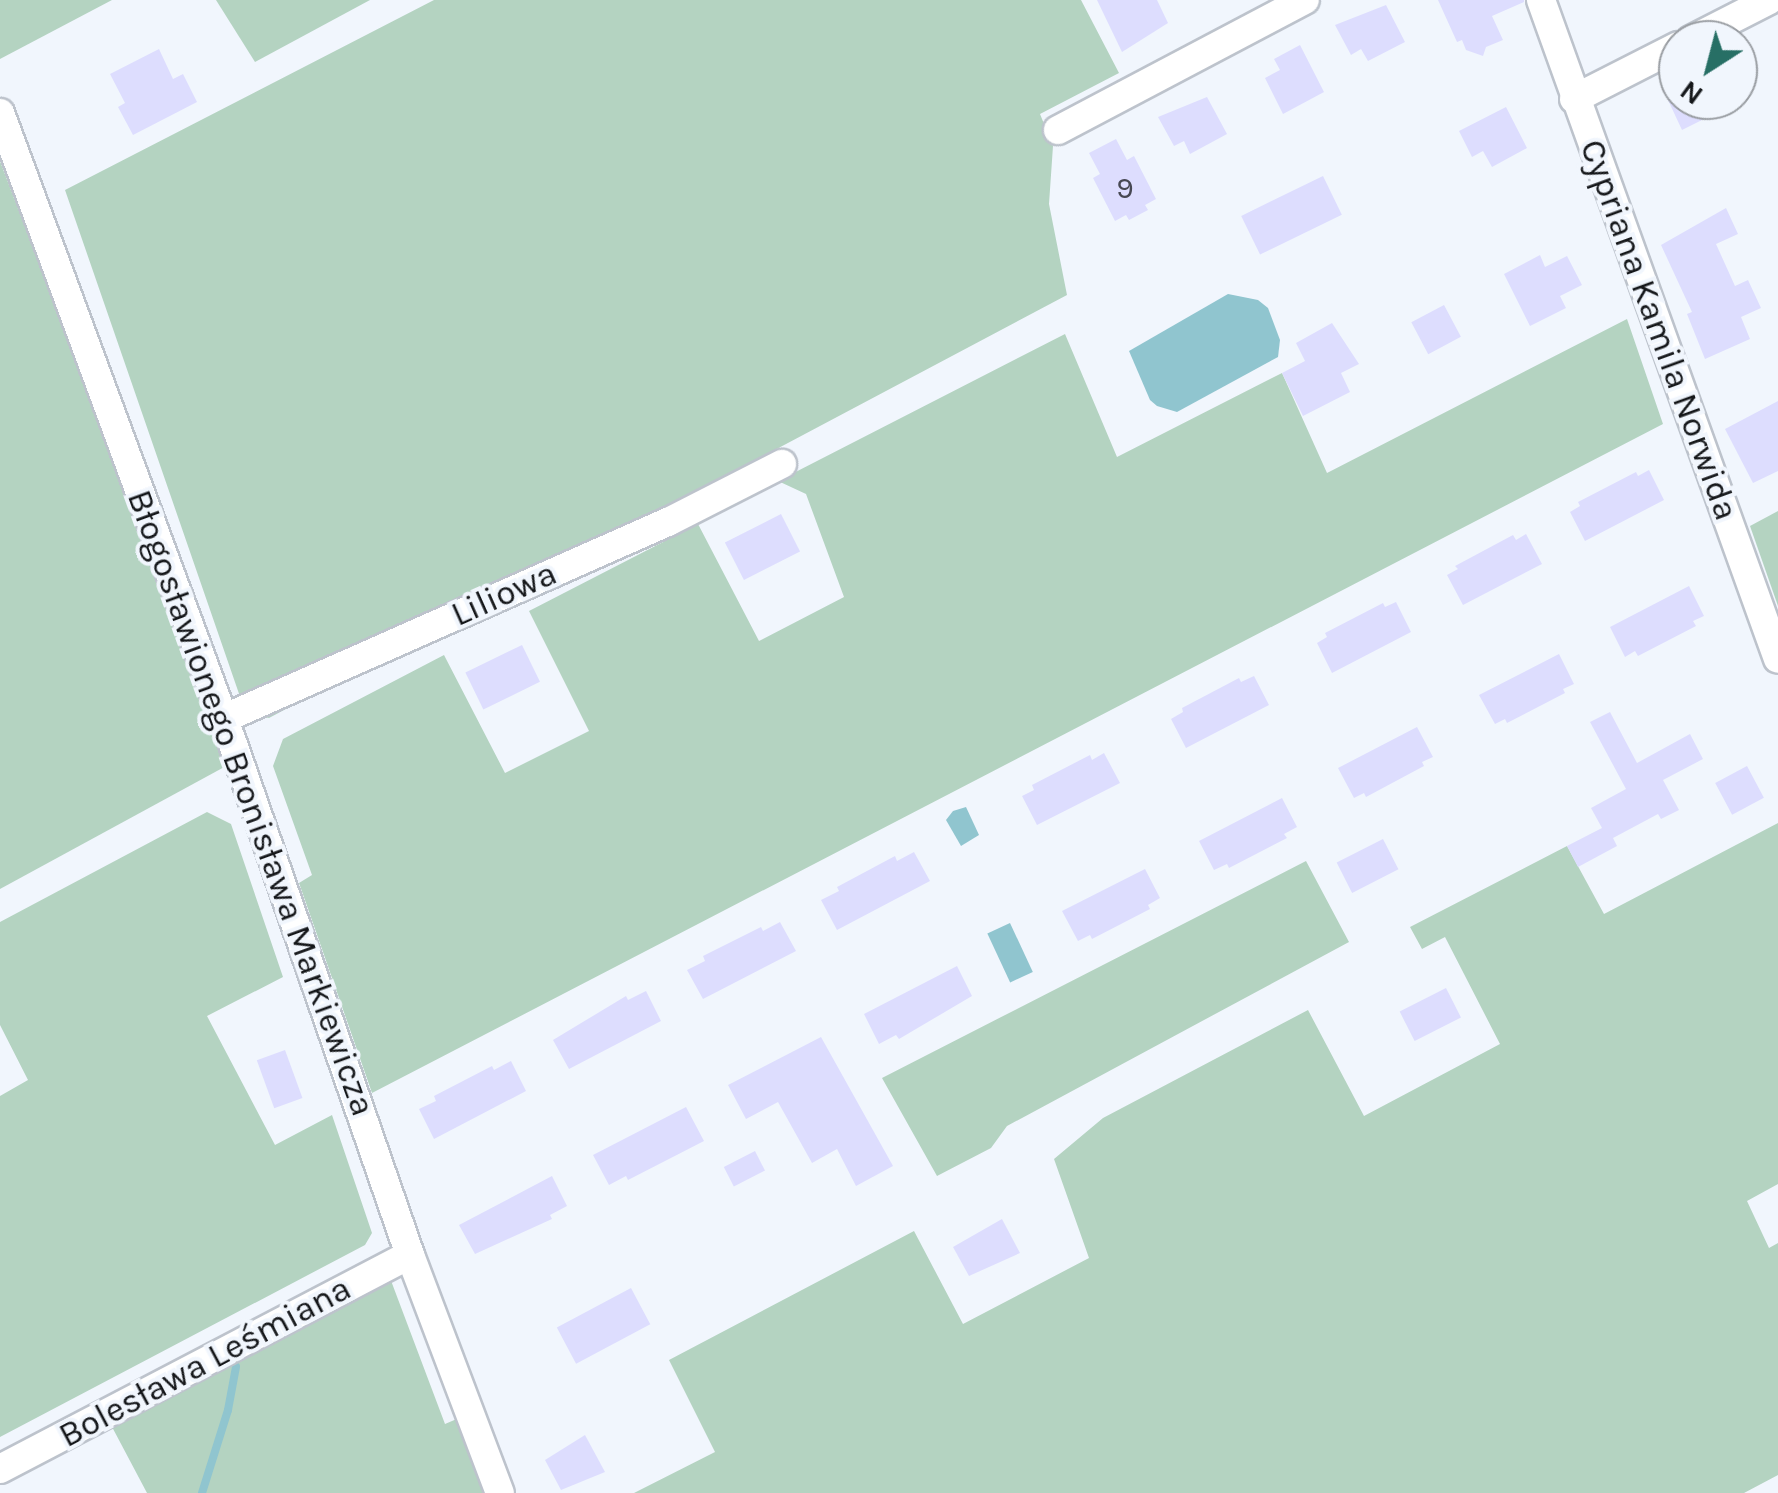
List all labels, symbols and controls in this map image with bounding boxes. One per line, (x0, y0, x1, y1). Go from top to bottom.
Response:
north arrow (1658, 20, 1758, 120)
text: N (1673, 74, 1709, 112)
street label: Cypriana Kamila Norwida (1571, 134, 1747, 526)
house number: 9 (1116, 170, 1134, 206)
street label: Błogosławionego Bronisława Markiewicza (118, 484, 384, 1122)
street label: Liliowa (445, 552, 563, 636)
street label: Bolesława Leśmiana (52, 1267, 358, 1457)

